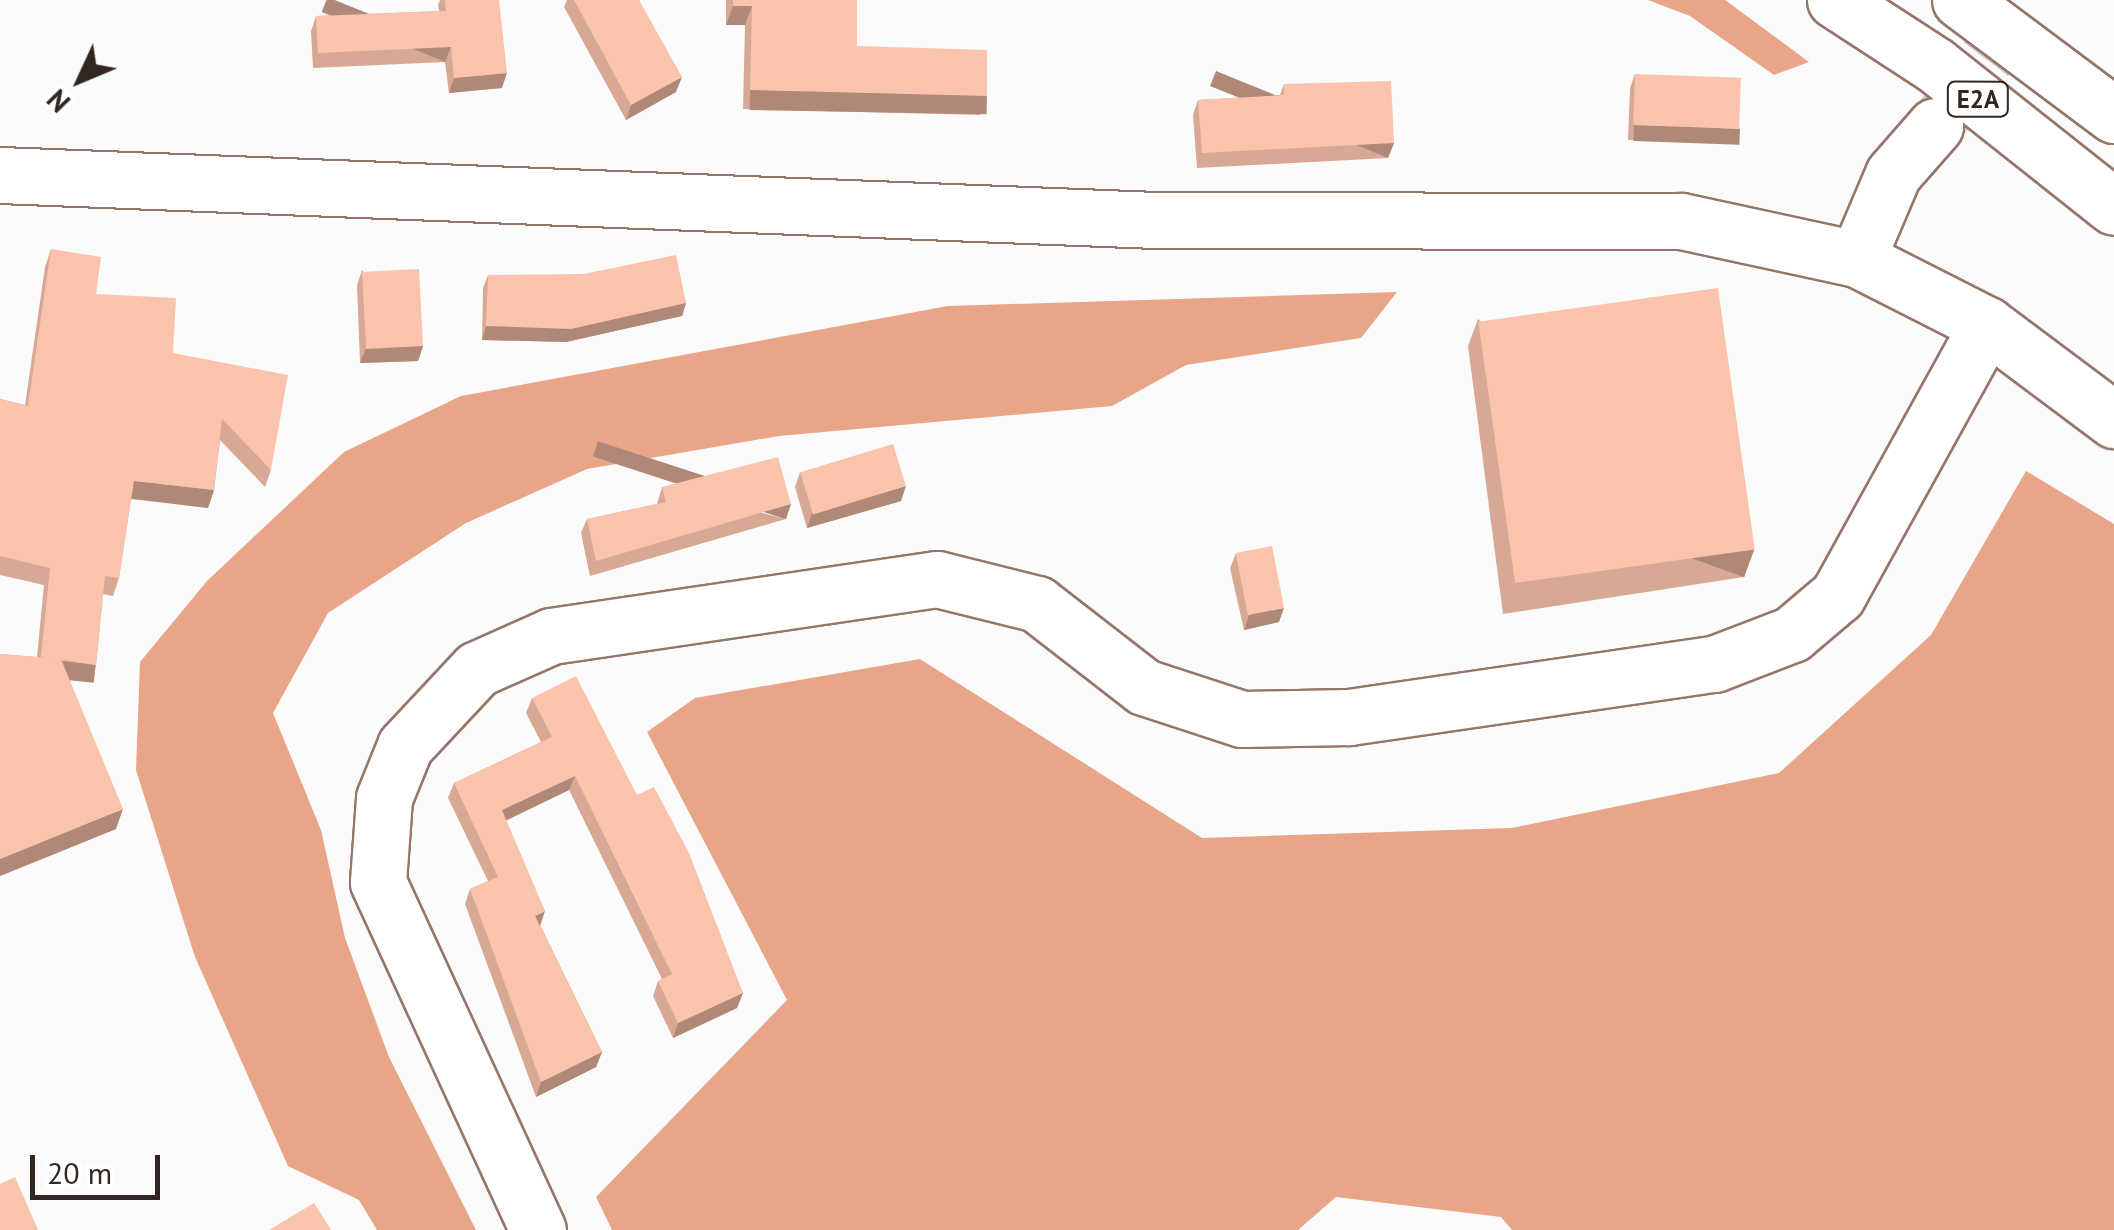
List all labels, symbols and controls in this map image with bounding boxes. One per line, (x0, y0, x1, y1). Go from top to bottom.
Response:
north arrow (30, 30, 130, 130)
road number: E2A (1946, 79, 2010, 119)
text: N (38, 82, 78, 121)
scale bar (35, 1135, 165, 1197)
text: 20 m (47, 1153, 112, 1192)

